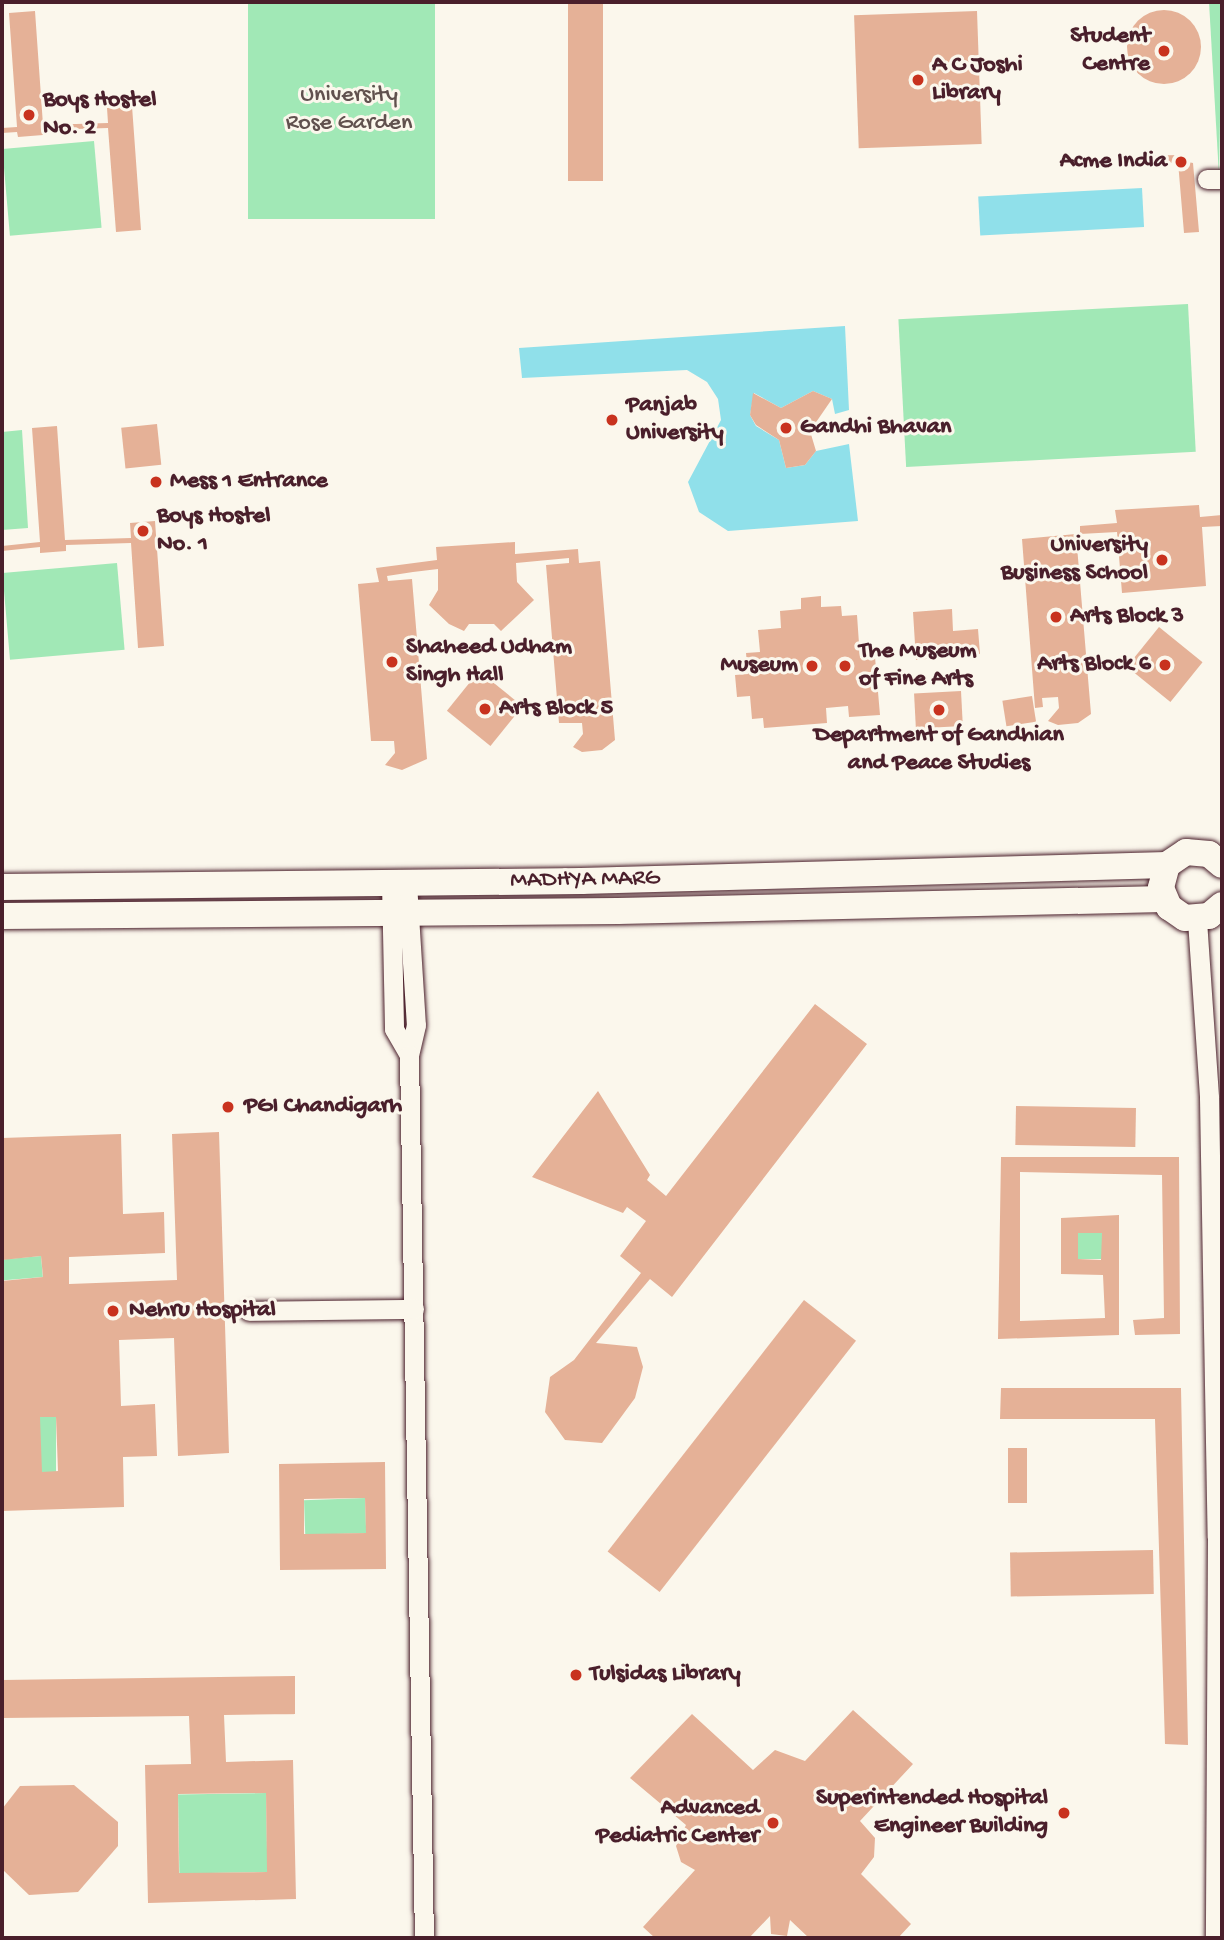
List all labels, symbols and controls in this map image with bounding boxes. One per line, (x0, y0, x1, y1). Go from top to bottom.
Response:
place label: Student Centre (1070, 23, 1150, 79)
marker: Student Centre (1156, 43, 1172, 59)
place label: A C Joshi Library (932, 52, 1023, 108)
marker: A C Joshi Library (910, 72, 926, 88)
park label: University Rose Garden (286, 82, 412, 138)
place label: Boys Hostel No. 2 (43, 87, 157, 143)
marker: Boys Hostel No. 2 (21, 107, 37, 123)
place label: Acme India (1060, 148, 1167, 176)
marker: Acme India (1173, 154, 1189, 170)
place label: Panjab University (626, 392, 724, 448)
marker: Panjab University (604, 412, 620, 428)
place label: Gandhi Bhavan (800, 414, 952, 442)
marker: Gandhi Bhavan (778, 420, 794, 436)
place label: Mess 1 Entrance (170, 468, 328, 496)
marker: Mess 1 Entrance (148, 474, 164, 490)
place label: Boys Hostel No. 1 (157, 503, 271, 559)
marker: Boys Hostel No. 1 (135, 523, 151, 539)
place label: University Business School (1001, 532, 1148, 588)
marker: University Business School (1154, 552, 1170, 568)
place label: Arts Block 3 (1070, 603, 1184, 631)
marker: Arts Block 3 (1048, 609, 1064, 625)
place label: Shaheed Udham Singh Hall (406, 634, 572, 690)
place label: The Museum of Fine Arts (859, 638, 977, 694)
place label: Arts Block 6 (1037, 651, 1151, 679)
place label: Museum (721, 652, 798, 680)
marker: Shaheed Udham Singh Hall (384, 654, 400, 670)
marker: Arts Block 6 (1157, 657, 1173, 673)
marker: Museum (804, 658, 820, 674)
marker: The Museum of Fine Arts (837, 658, 853, 674)
place label: Arts Block 5 (499, 695, 613, 723)
marker: Arts Block 5 (477, 701, 493, 717)
marker: Department of Gandhian and Peace Studies (931, 702, 947, 718)
place label: Department of Gandhian and Peace Studies (814, 722, 1064, 778)
street label: MADHYA MARG (510, 864, 660, 896)
place label: PGI Chandigarh (244, 1093, 402, 1121)
marker: PGI Chandigarh (218, 1097, 238, 1117)
place label: Nehru Hospital (129, 1297, 276, 1325)
marker: Nehru Hospital (103, 1301, 123, 1321)
place label: Tulsidas Library (590, 1661, 741, 1689)
marker: Tulsidas Library (568, 1667, 584, 1683)
place label: Superintended Hospital Engineer Building (816, 1785, 1048, 1841)
place label: Advanced Pediatric Center (596, 1795, 759, 1851)
marker: Superintended Hospital Engineer Building (1054, 1803, 1074, 1823)
marker: Advanced Pediatric Center (765, 1815, 781, 1831)

